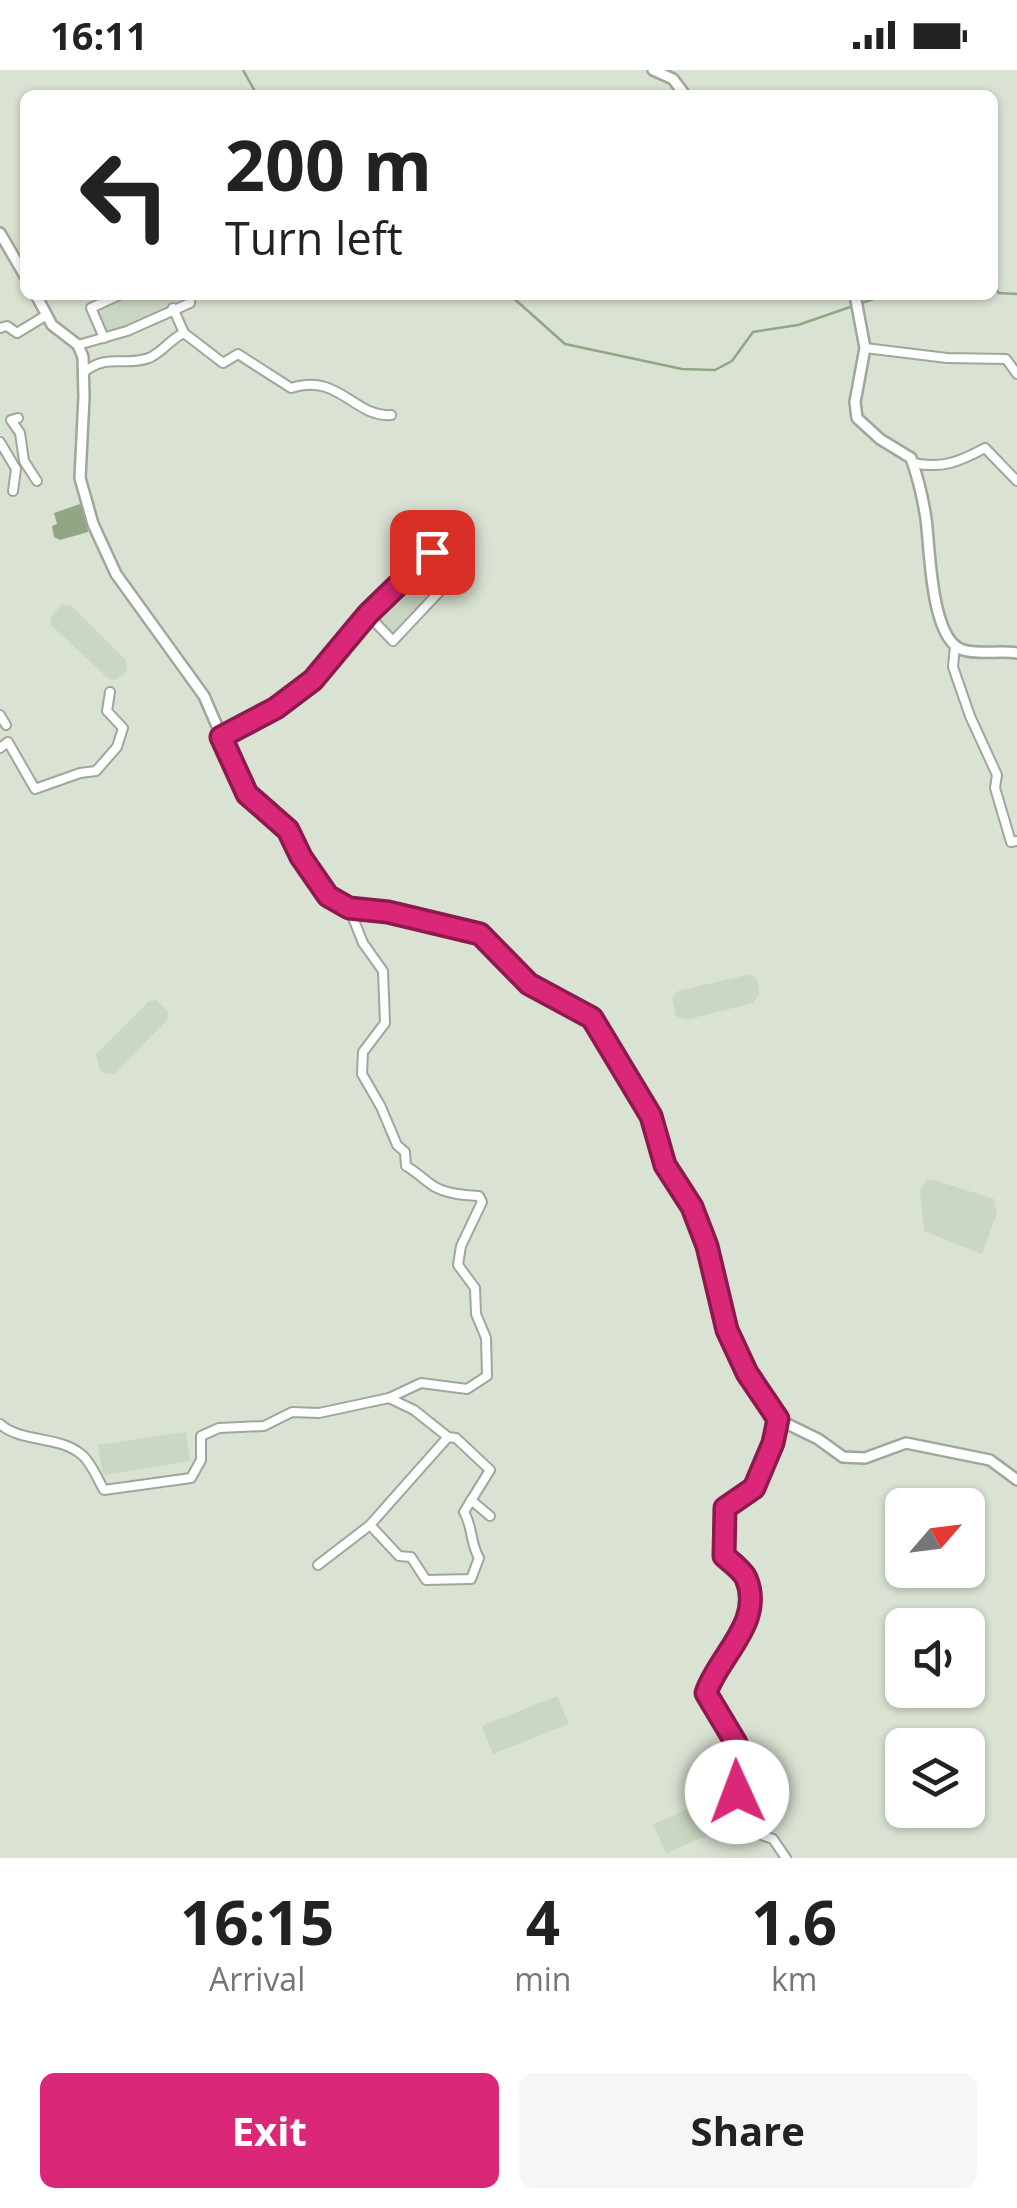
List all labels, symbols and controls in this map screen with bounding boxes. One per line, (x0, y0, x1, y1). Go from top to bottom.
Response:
text: 16:11 (50, 9, 148, 61)
text: 200 m (225, 116, 432, 212)
icon: left (60, 130, 190, 260)
text: Turn left (225, 207, 403, 268)
pin (390, 510, 475, 595)
icon: arrive (405, 525, 460, 580)
north arrow (885, 1488, 985, 1588)
map controls (885, 1488, 985, 1828)
button: sound (885, 1608, 985, 1708)
button: layers (885, 1728, 985, 1828)
position arrow (685, 1740, 789, 1844)
text: 16:15 (180, 1881, 334, 1963)
text: 4 (526, 1881, 560, 1963)
text: 1.6 (751, 1881, 837, 1963)
text: Arrival (209, 1957, 305, 2000)
text: min (514, 1957, 571, 2000)
text: km (771, 1957, 817, 2000)
button: Exit (40, 2073, 499, 2188)
button: Share (519, 2073, 977, 2188)

